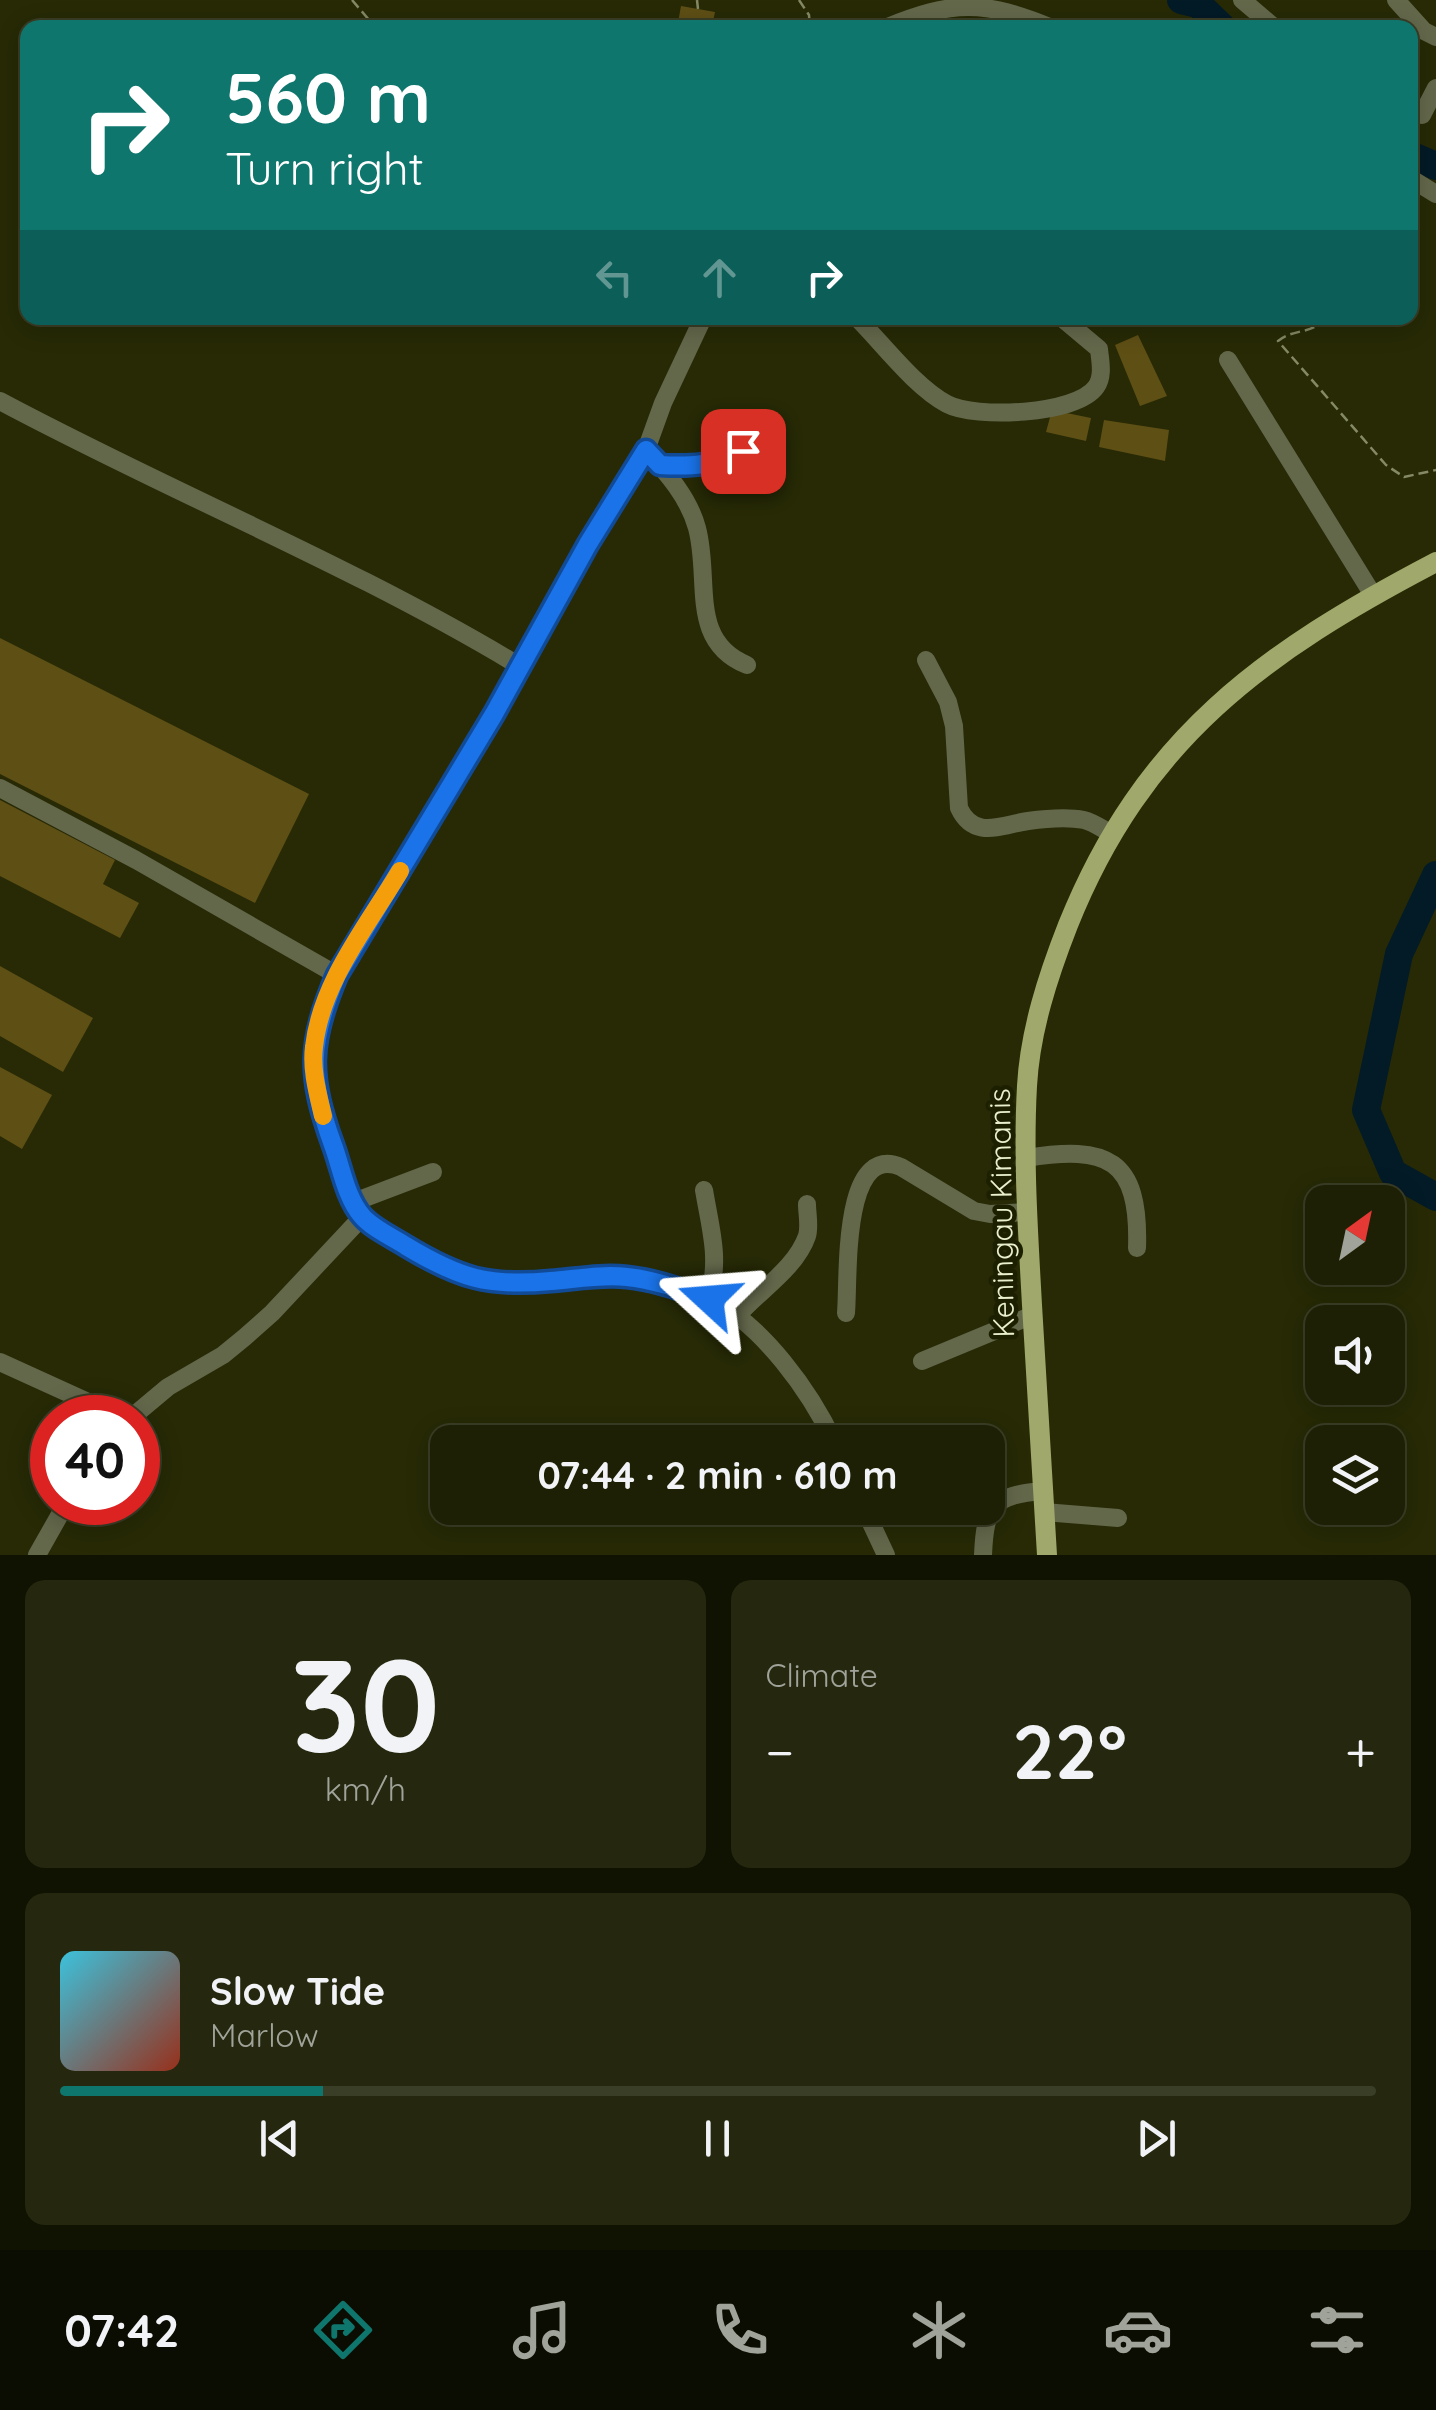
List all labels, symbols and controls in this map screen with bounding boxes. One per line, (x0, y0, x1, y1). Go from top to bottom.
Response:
text: 560 m (225, 53, 431, 141)
icon: right (60, 60, 190, 190)
text: Turn right (225, 140, 424, 196)
icon: left (587, 250, 642, 305)
icon: ahead (692, 250, 747, 305)
icon: right (797, 250, 852, 305)
pin (701, 409, 786, 494)
icon: arrive (716, 424, 771, 479)
street label: Keningau Kimanis (980, 1088, 1022, 1338)
north arrow (1305, 1185, 1405, 1285)
map controls (1305, 1185, 1405, 1525)
position arrow (657, 1247, 761, 1351)
button: sound (1305, 1305, 1405, 1405)
speed limit sign: 40 (30, 1395, 160, 1525)
button: layers (1305, 1425, 1405, 1525)
text: 07:44 · 2 min · 610 m (537, 1451, 898, 1499)
text: 30 (290, 1622, 440, 1785)
text: Climate (766, 1655, 878, 1695)
text: 22° (1012, 1704, 1127, 1798)
text: − (766, 1717, 794, 1786)
text: + (1345, 1717, 1376, 1786)
text: km/h (325, 1769, 406, 1809)
text: Slow Tide (210, 1967, 385, 2015)
text: Marlow (210, 2015, 319, 2055)
icon: previous (252, 2111, 307, 2166)
icon: pause (690, 2111, 745, 2166)
icon: next (1129, 2111, 1184, 2166)
icon: directions (308, 2295, 378, 2365)
icon: music (507, 2295, 577, 2365)
icon: phone (705, 2295, 775, 2365)
icon: climate (904, 2295, 974, 2365)
icon: car (1103, 2295, 1173, 2365)
icon: filters (1302, 2295, 1372, 2365)
text: 07:42 (64, 2302, 179, 2358)

